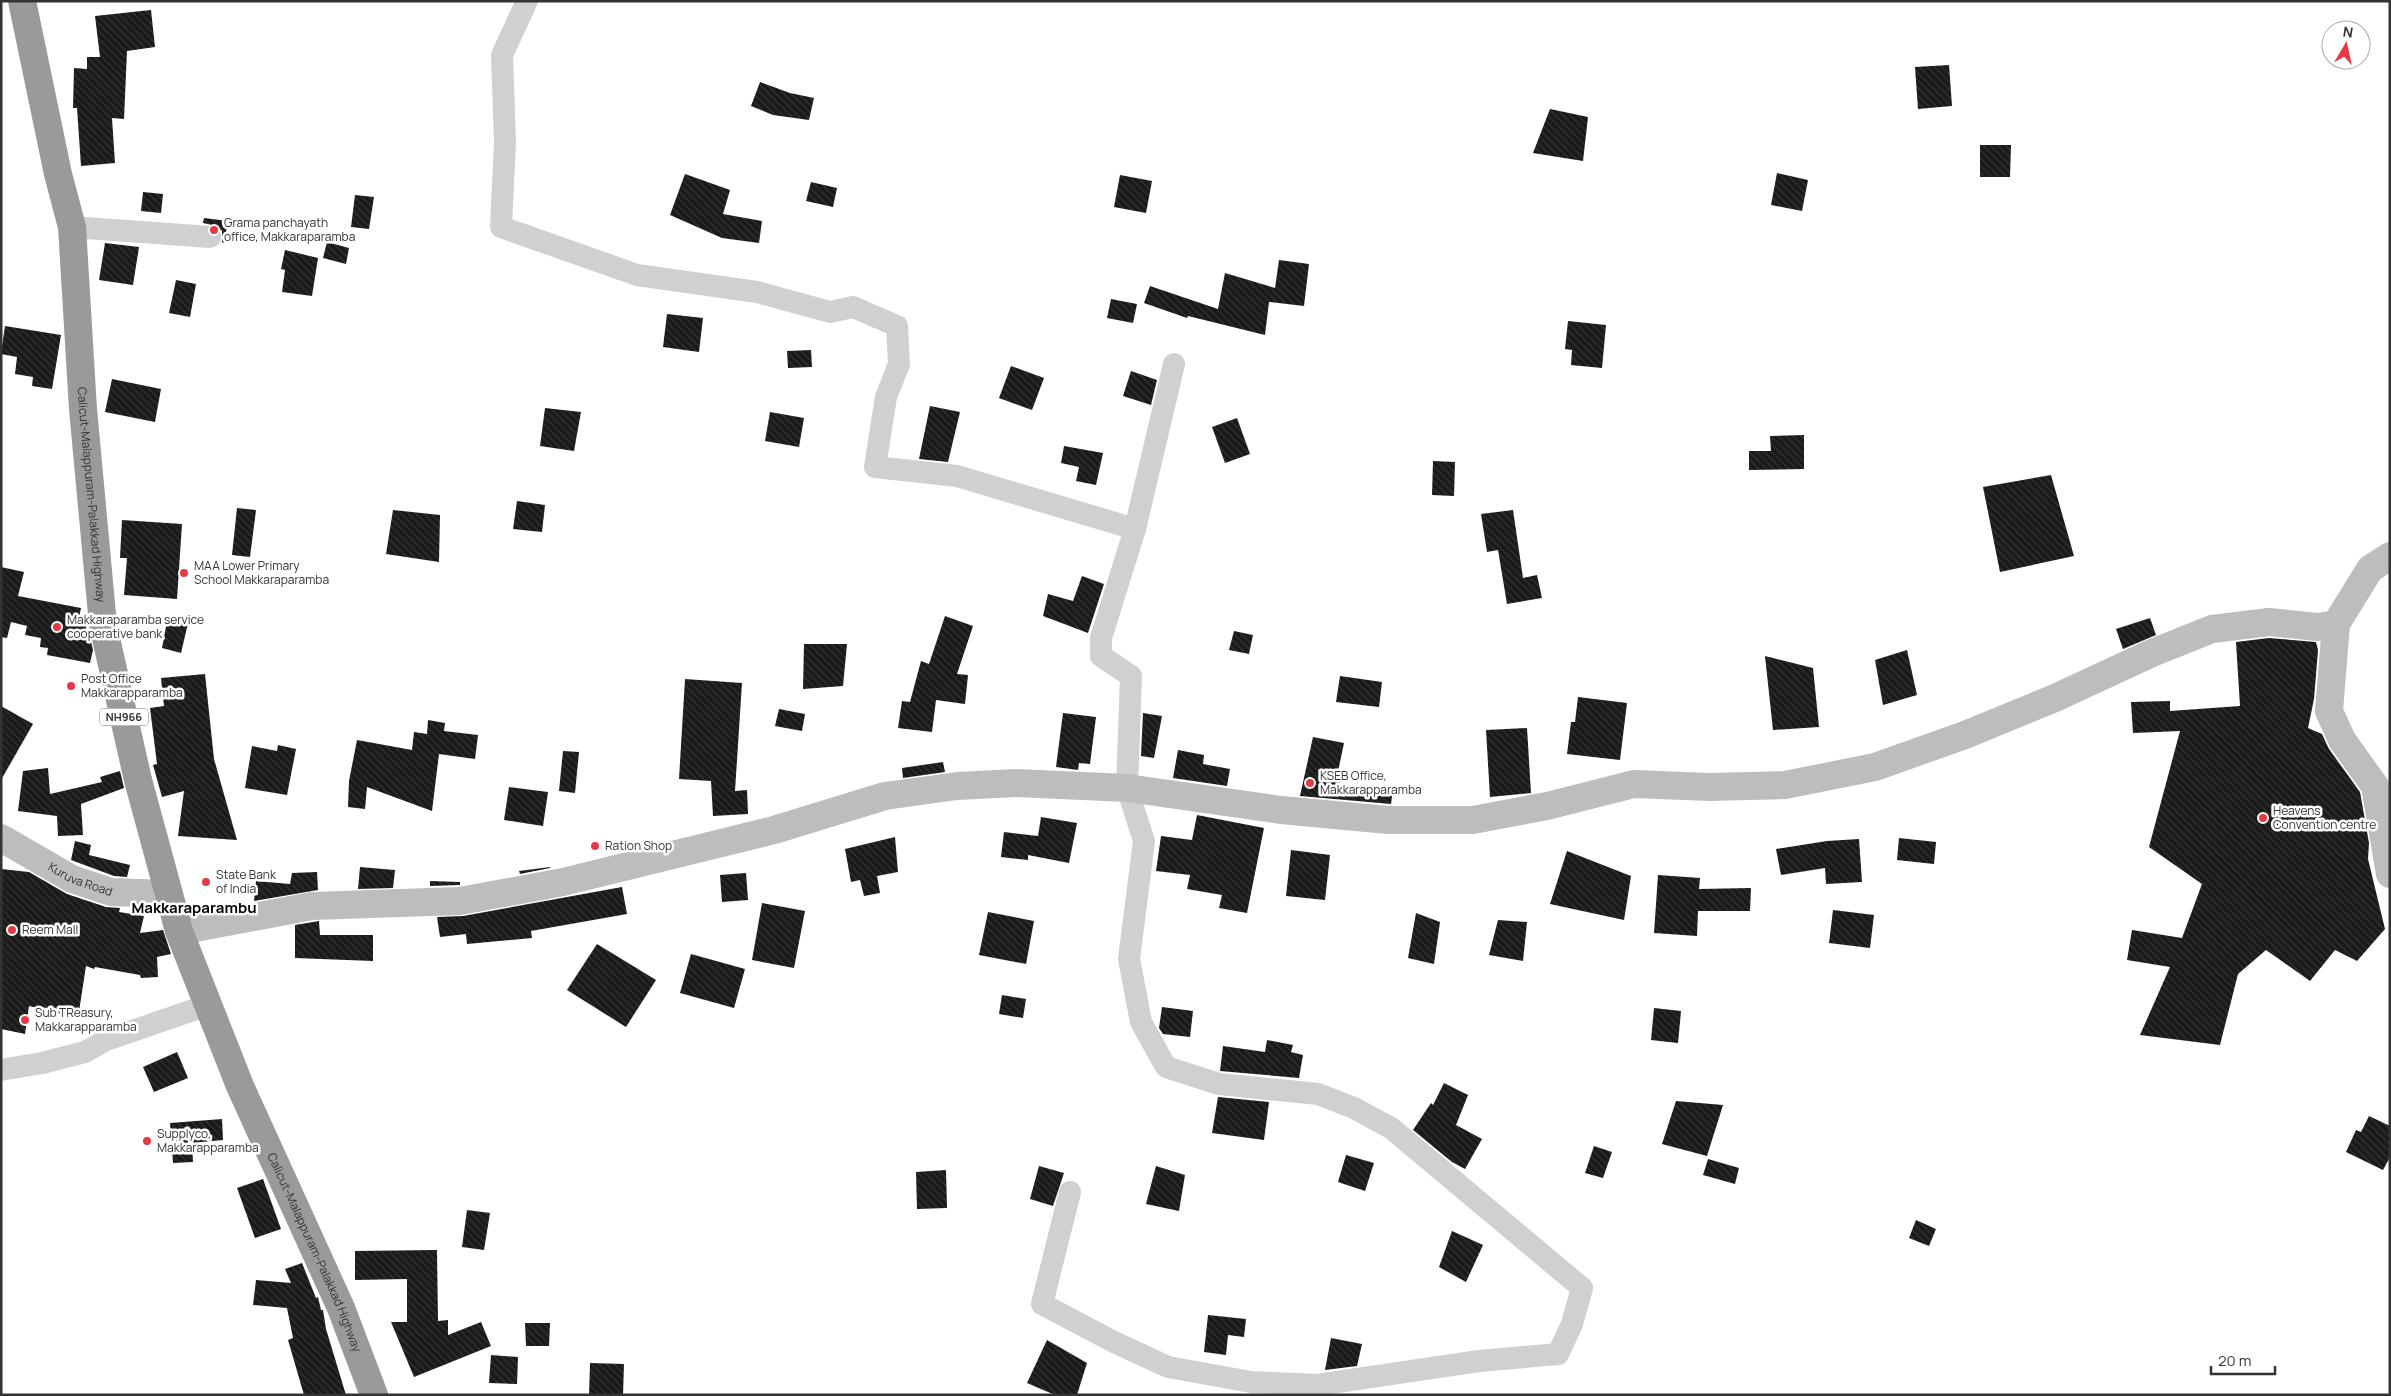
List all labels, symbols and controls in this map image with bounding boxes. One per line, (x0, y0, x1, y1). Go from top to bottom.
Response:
north arrow (2321, 20, 2371, 70)
text: N (2342, 21, 2355, 42)
place label: Grama panchayath office, Makkaraparamba (224, 214, 355, 245)
marker: Grama panchayath office, Makkaraparamba (208, 224, 220, 236)
street label: Calicut-Malappuram-Palakkad Highway (74, 387, 110, 604)
place label: MAA Lower Primary School Makkaraparamba (194, 557, 329, 588)
marker: MAA Lower Primary School Makkaraparamba (178, 567, 190, 579)
place label: Makkaraparamba service cooperative bank (67, 611, 204, 642)
marker: Makkaraparamba service cooperative bank (51, 621, 63, 633)
place label: Post Office Makkarapparamba (81, 670, 183, 701)
marker: Post Office Makkarapparamba (65, 680, 77, 692)
road number: NH966 (100, 709, 148, 726)
place label: KSEB Office, Makkarapparamba (1320, 767, 1422, 798)
marker: KSEB Office, Makkarapparamba (1304, 777, 1316, 789)
place label: Heavens Convention centre (2273, 802, 2376, 833)
marker: Heavens Convention centre (2257, 812, 2269, 824)
place label: Ration Shop (605, 837, 672, 854)
marker: Ration Shop (589, 840, 601, 852)
street label: Kuruva Road (45, 858, 115, 900)
place label: State Bank of India (216, 866, 277, 897)
marker: State Bank of India (200, 876, 212, 888)
district label: Makkaraparambu (131, 897, 257, 918)
place label: Reem Mall (22, 921, 78, 938)
marker: Reem Mall (6, 924, 18, 936)
place label: Sub TReasury, Makkarapparamba (35, 1004, 137, 1035)
marker: Sub TReasury, Makkarapparamba (19, 1014, 31, 1026)
place label: Supplyco, Makkarapparamba (157, 1125, 259, 1156)
marker: Supplyco, Makkarapparamba (141, 1135, 153, 1147)
street label: Calicut-Malappuram-Palakkad Highway (263, 1150, 366, 1355)
scale bar (2211, 1344, 2275, 1376)
text: 20 m (2218, 1350, 2251, 1371)

